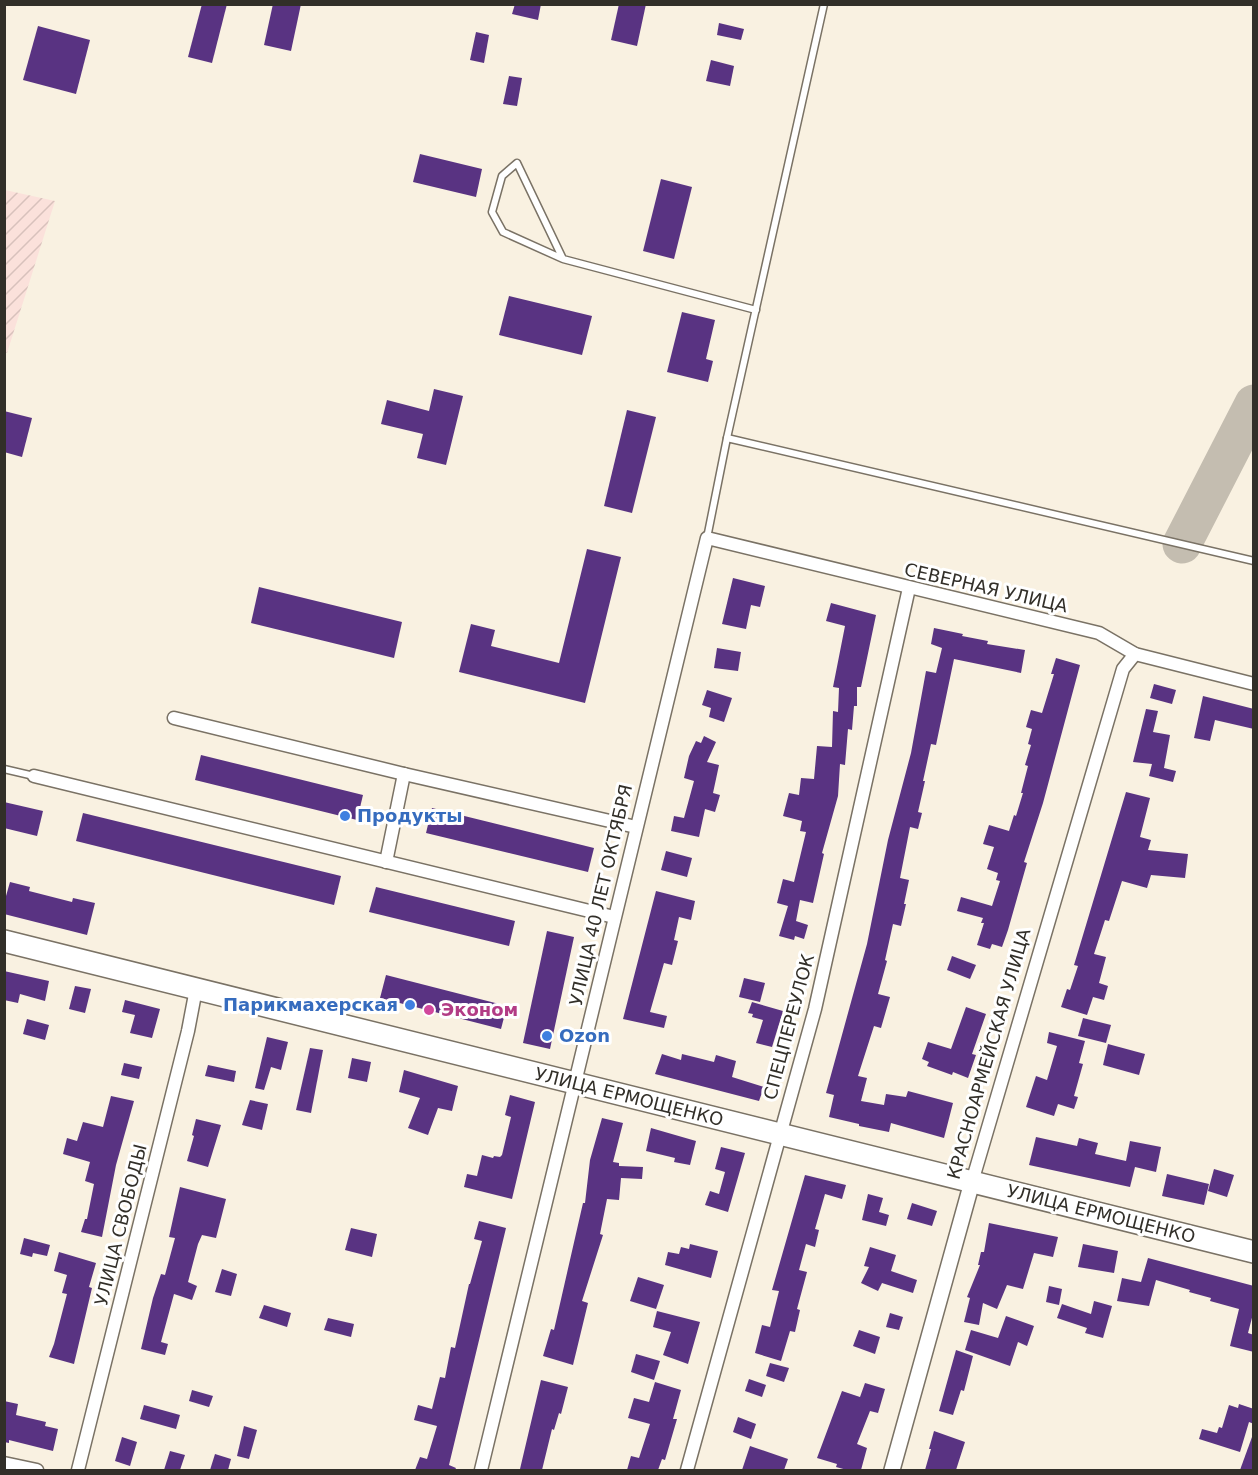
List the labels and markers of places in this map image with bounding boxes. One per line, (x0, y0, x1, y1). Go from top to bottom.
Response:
place label: Продукты (357, 805, 463, 826)
marker: Продукты (338, 809, 352, 823)
place label: Парикмахерская (223, 994, 398, 1015)
marker: Парикмахерская (403, 998, 417, 1012)
place label: Эконом (441, 999, 518, 1020)
marker: Эконом (422, 1003, 436, 1017)
place label: Ozon (559, 1025, 610, 1046)
marker: Ozon (540, 1029, 554, 1043)

